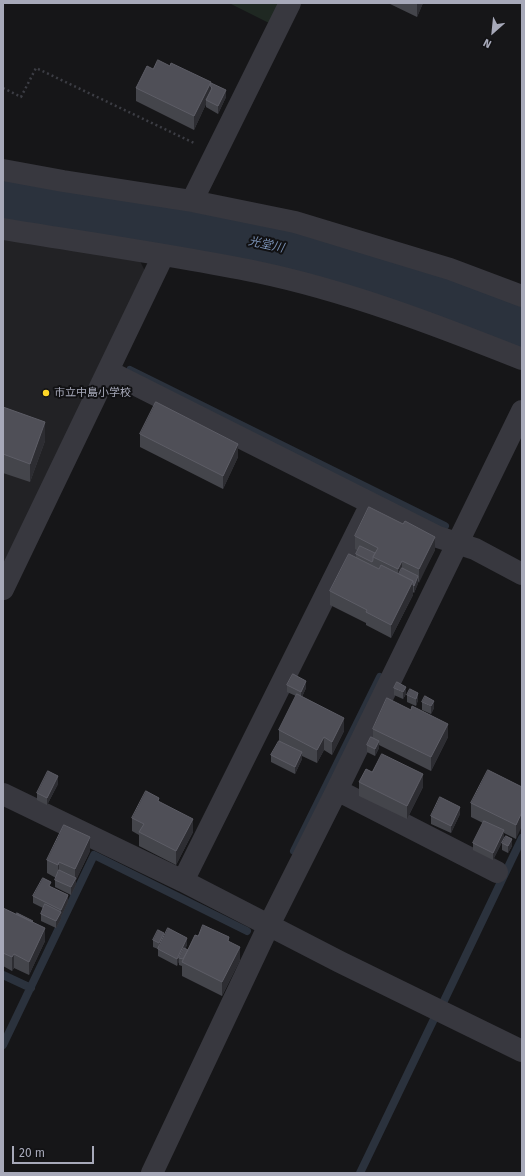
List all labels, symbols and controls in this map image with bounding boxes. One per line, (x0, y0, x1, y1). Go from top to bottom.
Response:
north arrow (473, 12, 513, 52)
text: N (481, 36, 494, 51)
water label: 光堂川 (247, 234, 285, 256)
place label: 市立中島小学校 (54, 386, 131, 400)
marker: 市立中島小学校 (41, 388, 51, 398)
scale bar (14, 1138, 96, 1164)
text: 20 m (19, 1146, 45, 1160)

